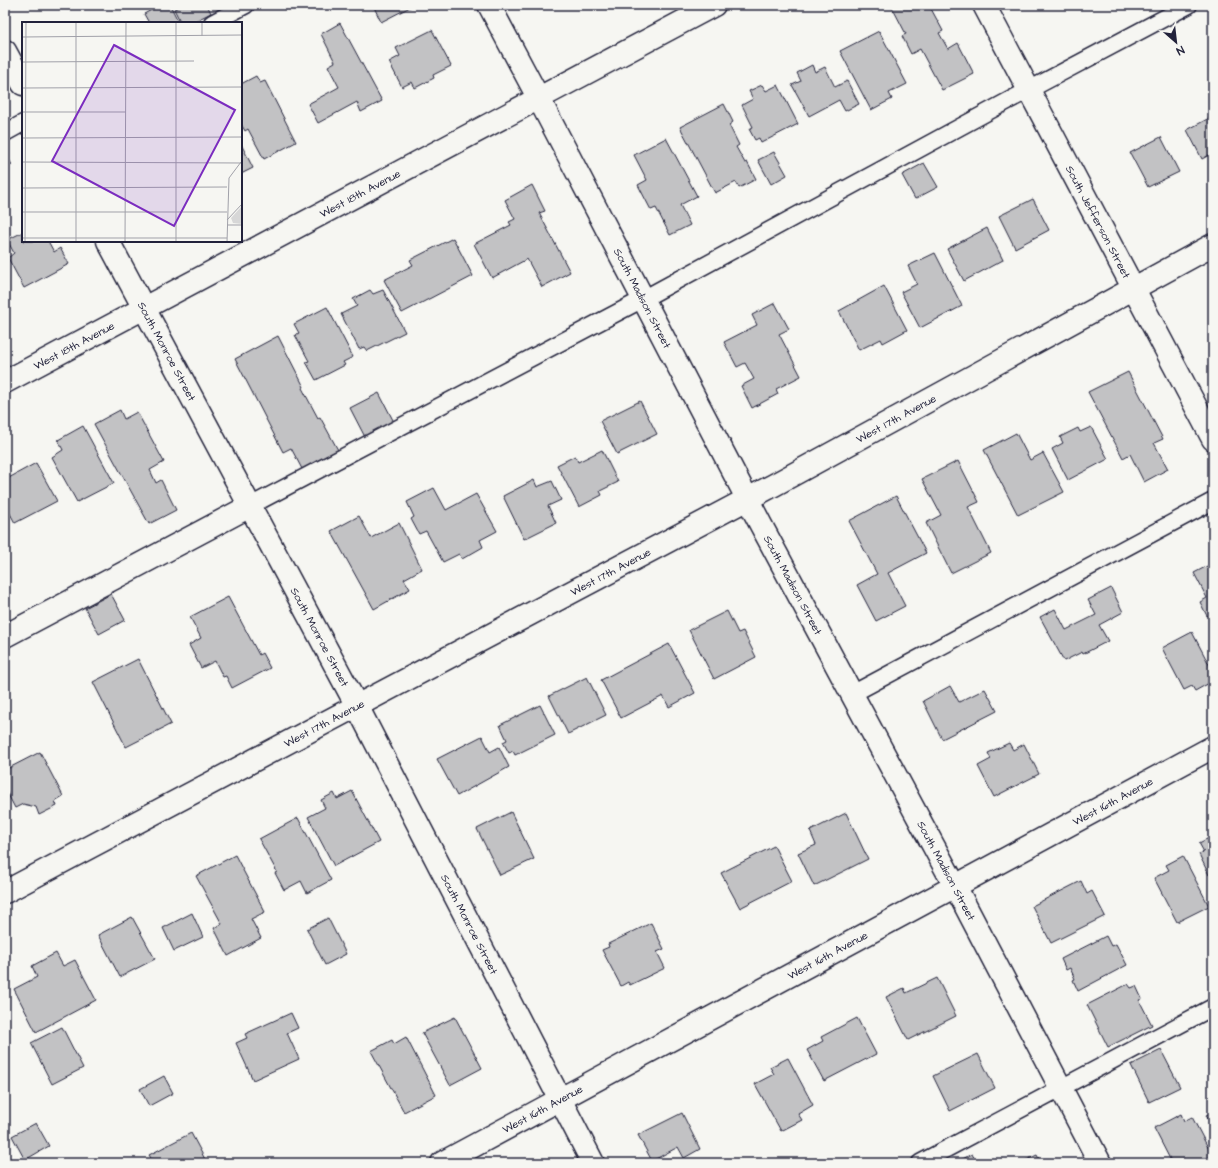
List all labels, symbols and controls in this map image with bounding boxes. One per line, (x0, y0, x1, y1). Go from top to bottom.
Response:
inset map (22, 22, 242, 242)
north arrow (1156, 22, 1196, 62)
text: N (1174, 42, 1187, 59)
street label: South Jefferson Street (1062, 163, 1134, 281)
street label: West 18th Avenue (317, 166, 403, 221)
street label: South Madison Street (610, 246, 675, 351)
street label: South Monroe Street (134, 299, 200, 404)
street label: West 18th Avenue (31, 318, 117, 373)
street label: West 17th Avenue (854, 391, 939, 447)
street label: South Madison Street (760, 533, 826, 638)
street label: West 17th Avenue (568, 545, 654, 599)
street label: South Monroe Street (287, 585, 352, 690)
street label: West 17th Avenue (281, 696, 367, 751)
street label: West 16th Avenue (1070, 774, 1156, 829)
street label: South Madison Street (913, 818, 979, 924)
street label: South Monroe Street (437, 872, 501, 977)
street label: West 16th Avenue (785, 928, 871, 983)
street label: West 16th Avenue (500, 1082, 585, 1137)

